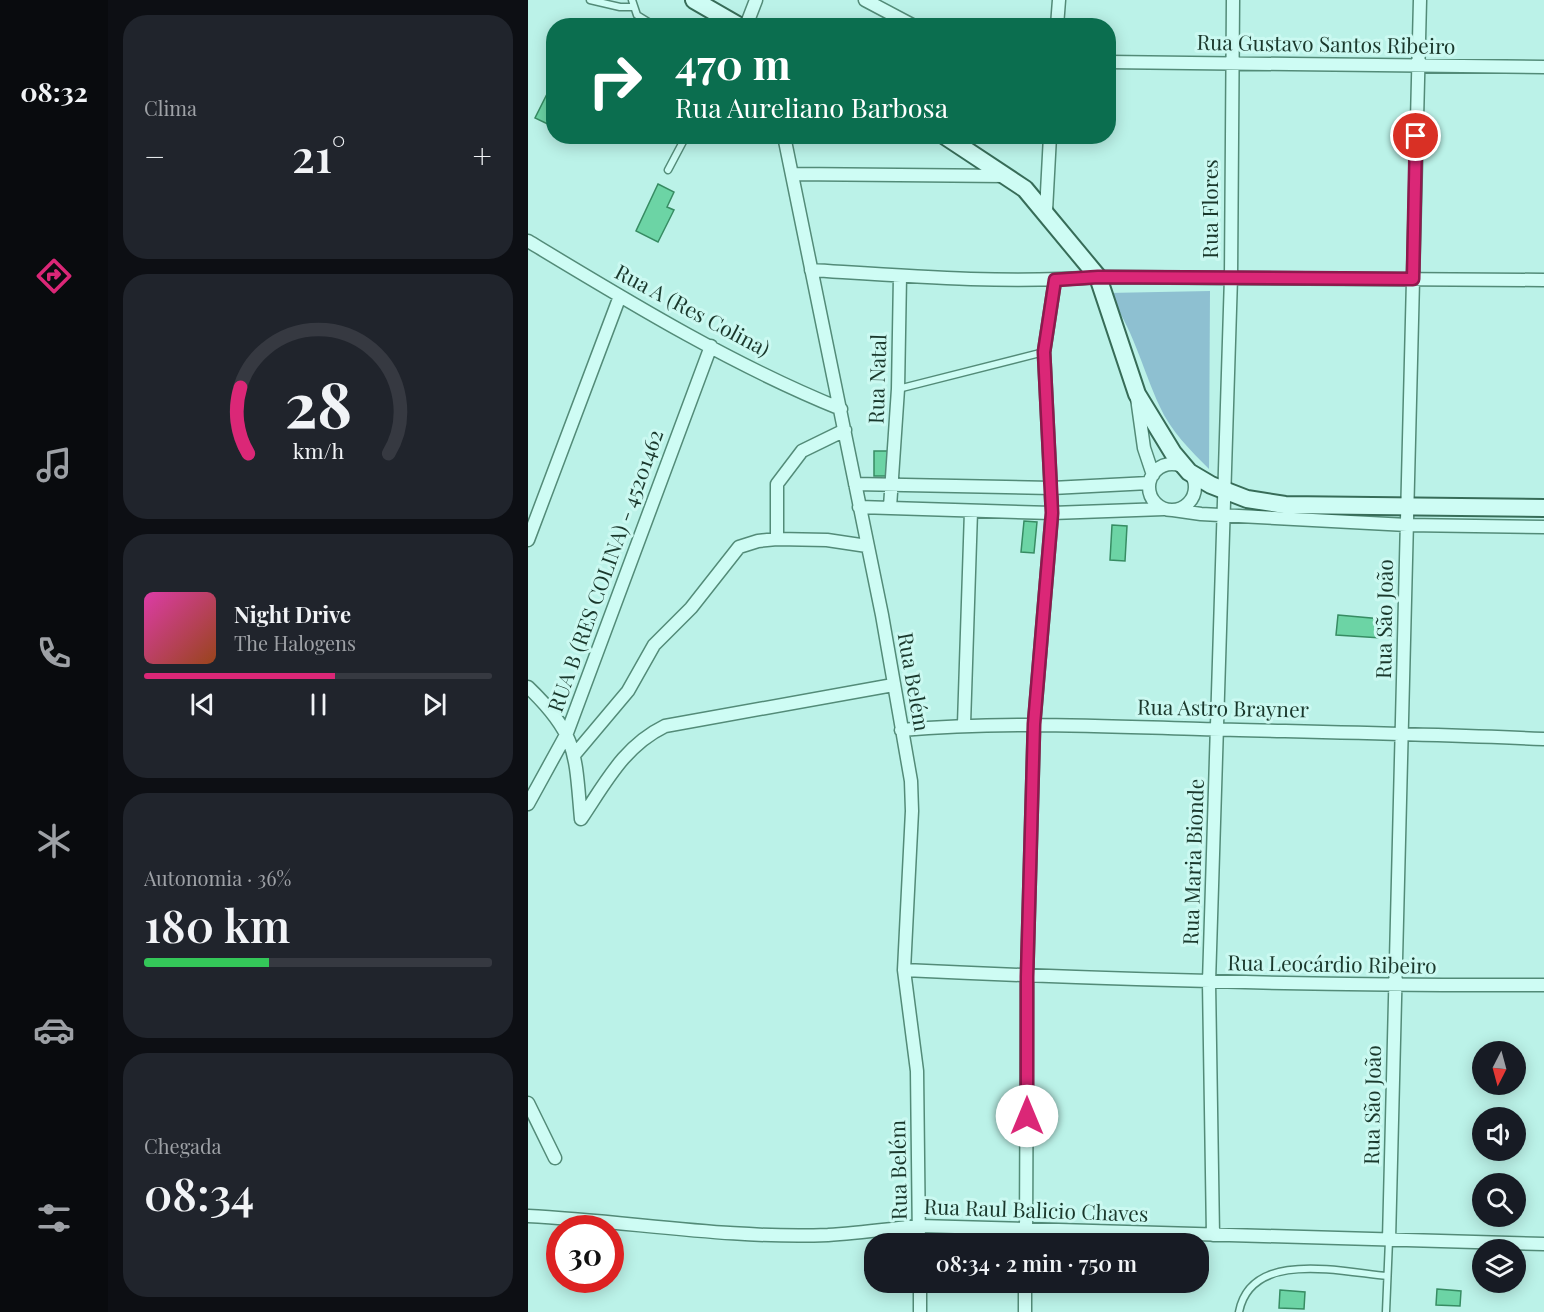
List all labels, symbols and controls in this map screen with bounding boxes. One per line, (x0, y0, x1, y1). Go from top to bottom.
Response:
street label: Rua Gustavo Santos Ribeiro (1196, 27, 1456, 59)
text: 470 m (675, 35, 791, 91)
icon: right (576, 42, 654, 120)
text: 08:32 (20, 73, 88, 109)
text: Rua Aureliano Barbosa (675, 89, 948, 125)
text: Clima (144, 94, 197, 121)
pin (1390, 110, 1441, 161)
icon: arrive (1399, 119, 1432, 152)
text: 21° (292, 124, 346, 184)
text: − (144, 133, 165, 177)
text: + (473, 133, 492, 177)
street label: Rua Flores (1195, 159, 1223, 259)
icon: directions (33, 255, 75, 297)
street label: Rua A (Res Colina) (611, 257, 775, 362)
street label: Rua Natal (860, 333, 892, 424)
text: 28 (284, 360, 352, 444)
street label: RUA B (RES COLINA) - 45201462 (540, 425, 668, 715)
text: km/h (292, 436, 344, 464)
icon: music (33, 444, 75, 486)
street label: Rua São João (1368, 559, 1398, 679)
text: Night Drive (234, 599, 351, 629)
text: The Halogens (234, 629, 356, 656)
street label: Rua Belém (892, 630, 938, 734)
icon: phone (33, 632, 75, 674)
icon: previous (186, 688, 219, 721)
icon: pause (302, 688, 335, 721)
icon: next (418, 688, 451, 721)
street label: Rua Astro Brayner (1137, 692, 1310, 723)
street label: Rua Maria Bionde (1175, 778, 1209, 946)
icon: climate (33, 820, 75, 862)
text: Autonomia · 36% (144, 864, 291, 891)
text: 180 km (144, 894, 290, 954)
street label: Rua Leocárdio Ribeiro (1227, 947, 1437, 979)
icon: car (33, 1009, 75, 1051)
north arrow (1472, 1041, 1526, 1095)
map controls (1472, 1041, 1526, 1293)
street label: Rua São João (1356, 1045, 1386, 1165)
position arrow (995, 1084, 1059, 1148)
button: sound (1472, 1107, 1526, 1161)
street label: Rua Belém (882, 1119, 912, 1220)
text: Chegada (144, 1132, 222, 1159)
text: 08:34 (144, 1162, 254, 1222)
button: search (1472, 1173, 1526, 1227)
street label: Rua Raul Balicio Chaves (923, 1191, 1149, 1227)
icon: filters (33, 1197, 75, 1239)
speed limit sign: 30 (546, 1215, 624, 1293)
button: layers (1472, 1239, 1526, 1293)
text: 08:34 · 2 min · 750 m (936, 1248, 1137, 1278)

